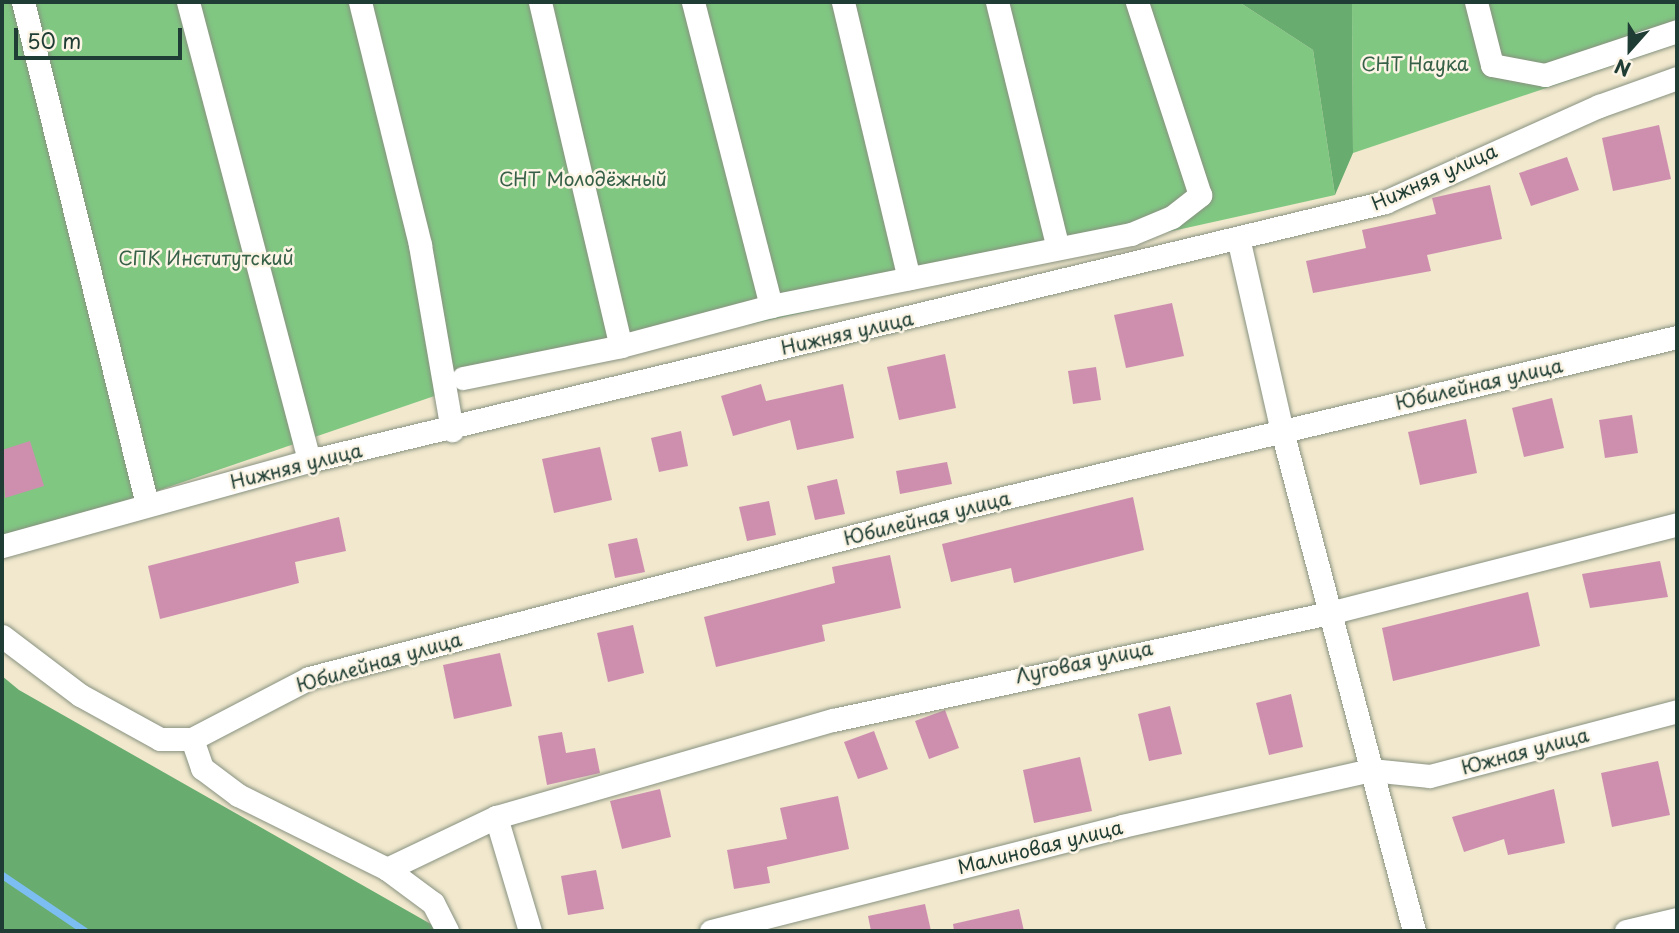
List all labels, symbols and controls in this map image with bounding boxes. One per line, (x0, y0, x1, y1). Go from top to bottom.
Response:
scale bar (18, 14, 186, 58)
north arrow (1595, 14, 1665, 84)
text: 50 m (27, 24, 81, 56)
park label: СНТ Наука (1361, 53, 1469, 75)
text: N (1610, 53, 1635, 84)
street label: Нижняя улица (1367, 139, 1501, 215)
park label: СНТ Молодёжный (499, 168, 667, 190)
park label: СПК Институтский (118, 247, 294, 269)
street label: Нижняя улица (778, 307, 916, 359)
street label: Юбилейная улица (1393, 354, 1565, 414)
street label: Нижняя улица (227, 438, 365, 494)
street label: Юбилейная улица (841, 486, 1013, 550)
street label: Юбилейная улица (294, 627, 464, 697)
street label: Луговая улица (1013, 636, 1155, 688)
street label: Южная улица (1458, 723, 1592, 779)
street label: Малиновая улица (955, 815, 1125, 879)

